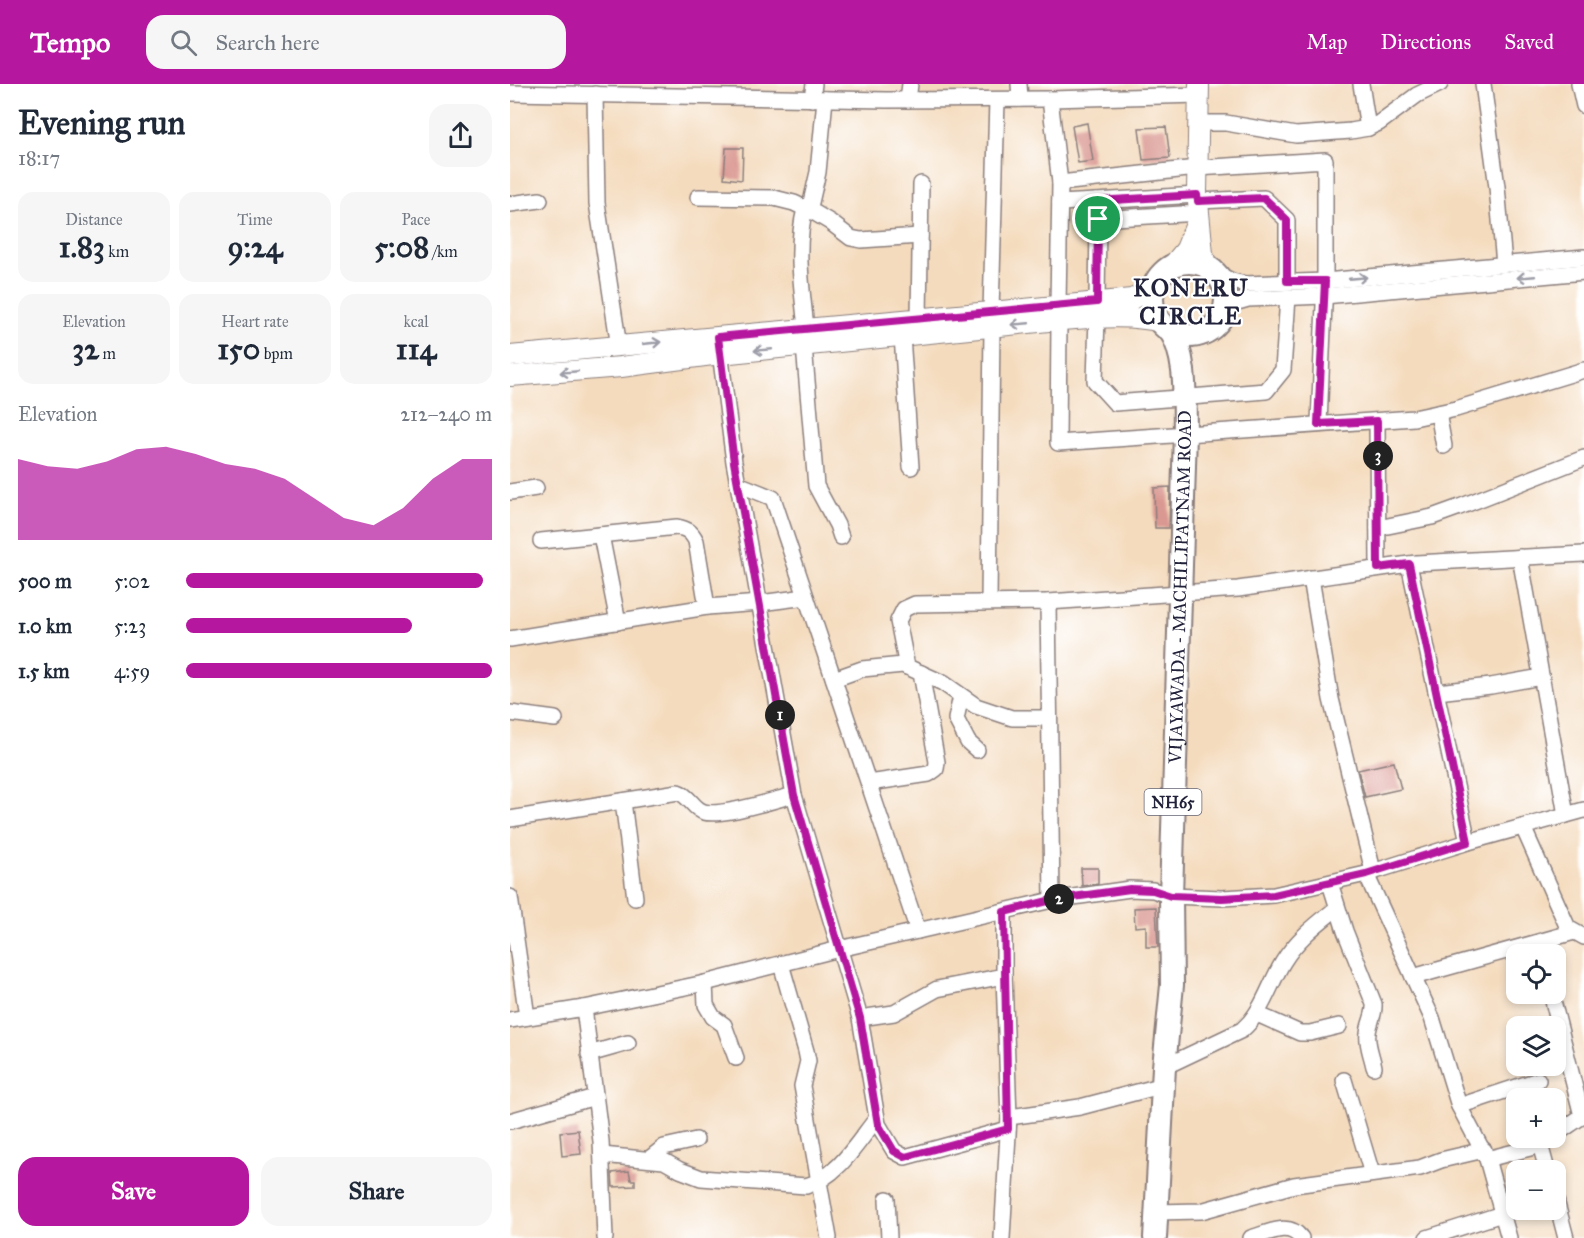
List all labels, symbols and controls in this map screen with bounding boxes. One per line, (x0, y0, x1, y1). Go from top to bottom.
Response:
search box (146, 15, 566, 69)
text: Tempo (30, 25, 110, 60)
icon: search (167, 26, 200, 59)
text: Search here (215, 29, 320, 56)
text: Map (1307, 29, 1348, 55)
text: Directions (1381, 29, 1471, 55)
text: Saved (1504, 29, 1554, 55)
text: Evening run (18, 103, 185, 143)
button: share (429, 104, 492, 167)
text: 18:17 (18, 146, 60, 170)
pin (1072, 193, 1123, 244)
icon: arrive (1081, 202, 1114, 235)
text: Distance (65, 210, 123, 229)
text: Time (237, 210, 273, 229)
text: Pace (401, 210, 431, 229)
text: 1.83 (59, 229, 105, 265)
text: 9:24 (227, 229, 283, 265)
text: 5:08 (374, 229, 429, 265)
text: km (105, 242, 129, 261)
text: /km (429, 242, 458, 261)
one-way arrow (1347, 272, 1367, 283)
one-way arrow (1516, 272, 1536, 283)
district label: KONERU CIRCLE (1133, 273, 1249, 331)
text: Elevation (62, 312, 126, 331)
text: Heart rate (221, 312, 289, 331)
text: kcal (403, 312, 429, 331)
one-way arrow (1010, 319, 1030, 330)
text: 32 (72, 331, 99, 367)
text: 150 (217, 331, 260, 367)
text: 114 (396, 331, 436, 367)
one-way arrow (641, 337, 661, 348)
text: m (99, 344, 116, 363)
text: bpm (260, 344, 293, 363)
one-way arrow (754, 345, 773, 356)
one-way arrow (560, 366, 580, 377)
text: Elevation (18, 402, 97, 426)
text: 212–240 m (400, 402, 492, 426)
street label: VIJAYAWADA - MACHILIPATNAM ROAD (1164, 410, 1196, 765)
pin: 3 (1363, 441, 1393, 471)
text: 3 (1375, 446, 1381, 465)
text: 500 m (18, 569, 72, 593)
text: 5:02 (114, 569, 150, 593)
text: 1.0 km (18, 614, 72, 638)
text: 5:23 (114, 614, 146, 638)
text: 1.5 km (18, 659, 69, 683)
text: 4:59 (114, 659, 150, 683)
pin: 1 (765, 700, 795, 730)
text: 1 (777, 705, 783, 724)
road number: NH65 (1144, 789, 1202, 815)
pin: 2 (1044, 884, 1074, 914)
text: 2 (1055, 889, 1063, 908)
map controls (1506, 944, 1566, 1220)
button: locate (1506, 944, 1566, 1004)
button: layers (1506, 1016, 1566, 1076)
button: + (1506, 1088, 1566, 1148)
button: Save (18, 1157, 249, 1226)
button: Share (261, 1157, 492, 1226)
button: − (1506, 1160, 1566, 1220)

